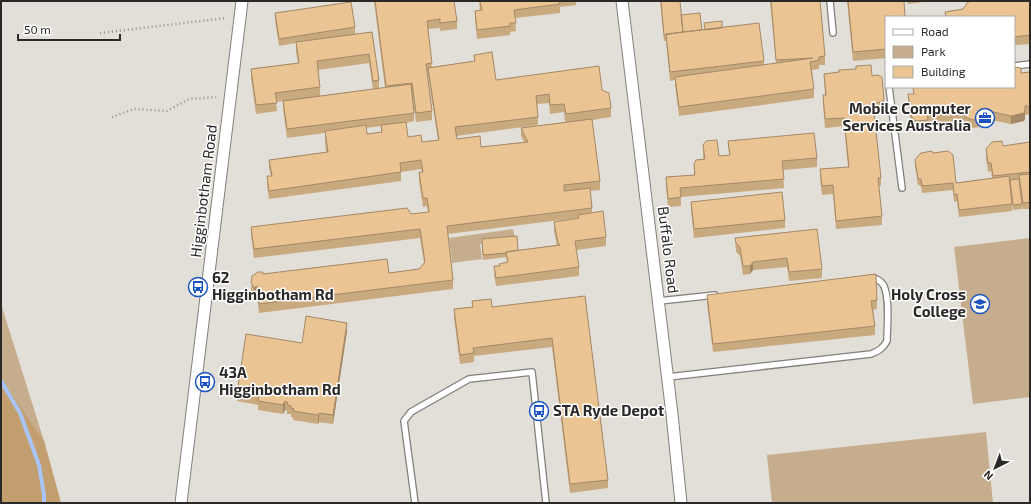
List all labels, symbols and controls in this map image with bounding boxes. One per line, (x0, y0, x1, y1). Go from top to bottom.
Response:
scale bar (18, 16, 120, 42)
legend (885, 16, 1015, 88)
text: 50 m (24, 22, 51, 36)
text: Road (921, 24, 949, 38)
text: Park (921, 44, 946, 58)
text: Building (921, 64, 966, 78)
place label: Mobile Computer Services Australia (843, 99, 972, 134)
office icon: Mobile Computer Services Australia (974, 107, 996, 129)
street label: Higginbotham Road (186, 123, 220, 258)
street label: Buffalo Road (655, 205, 683, 294)
place label: 62 Higginbotham Rd (212, 268, 334, 303)
bus stop icon: 62 Higginbotham Rd (187, 276, 209, 298)
place label: Holy Cross College (891, 285, 966, 320)
school or university icon: Holy Cross College (969, 293, 991, 315)
place label: 43A Higginbotham Rd (219, 363, 341, 398)
bus stop icon: 43A Higginbotham Rd (194, 371, 216, 393)
bus stop icon: STA Ryde Depot (528, 400, 550, 422)
place label: STA Ryde Depot (553, 401, 664, 420)
north arrow (975, 448, 1015, 488)
text: N (981, 468, 995, 483)

